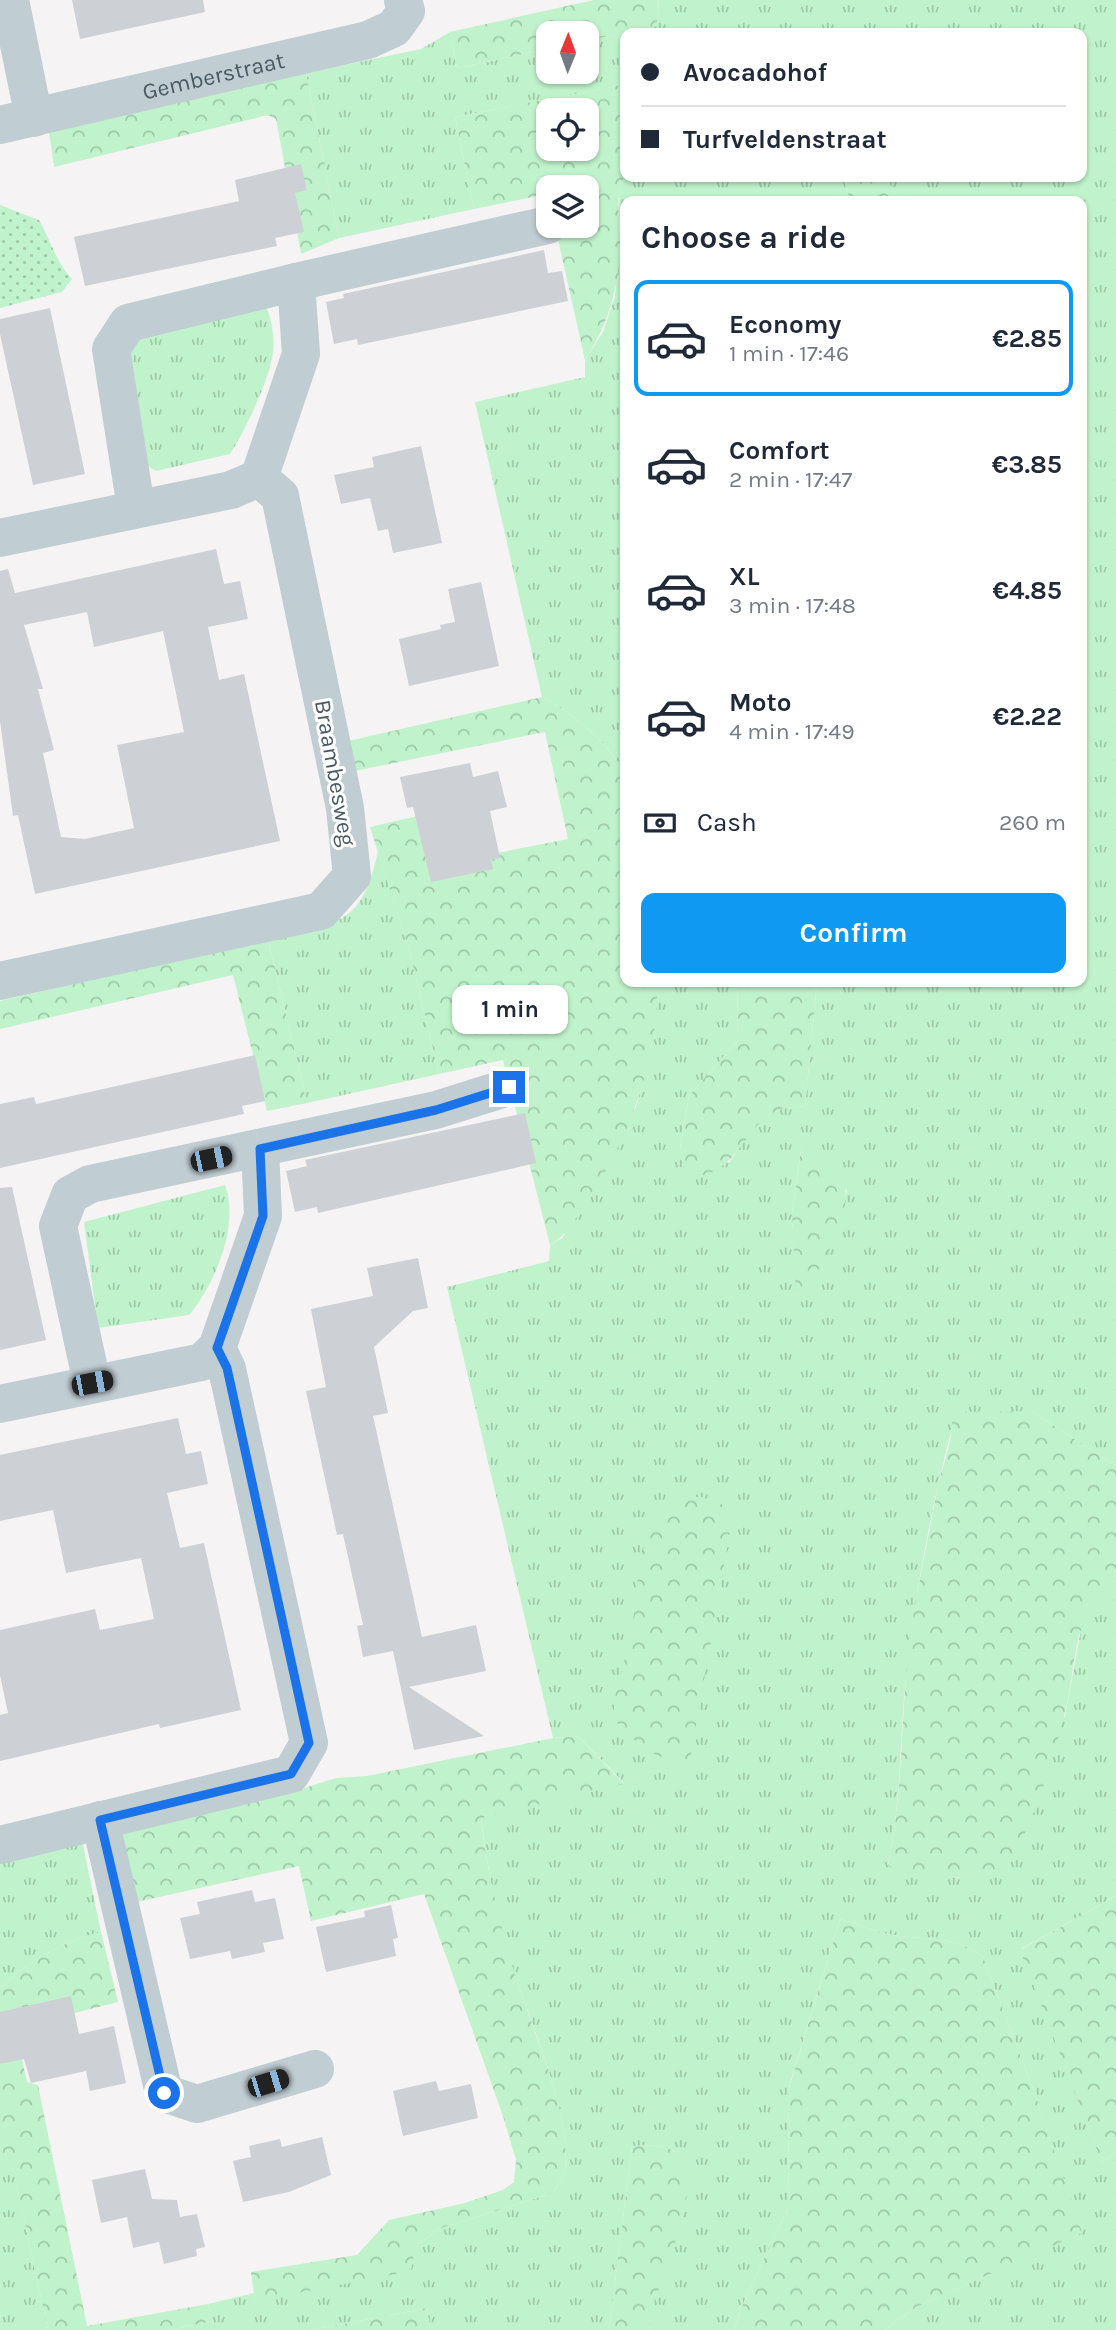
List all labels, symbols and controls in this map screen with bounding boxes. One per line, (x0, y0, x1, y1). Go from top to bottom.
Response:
north arrow (536, 21, 598, 84)
map controls (536, 21, 599, 238)
street label: Gemberstraat (140, 46, 287, 105)
text: Avocadohof (683, 57, 827, 88)
button: locate (536, 98, 599, 161)
text: Turfveldenstraat (683, 124, 887, 155)
button: layers (536, 175, 599, 238)
text: Choose a ride (641, 219, 846, 256)
icon: car (645, 307, 708, 370)
text: Economy (729, 309, 841, 340)
text: €2.85 (992, 323, 1062, 354)
text: 1 min · 17:46 (729, 340, 849, 367)
icon: car (645, 433, 708, 496)
text: Comfort (729, 435, 830, 466)
text: €3.85 (992, 449, 1062, 480)
text: 2 min · 17:47 (729, 466, 852, 493)
icon: car (645, 559, 708, 622)
text: XL (729, 561, 760, 592)
text: €4.85 (993, 575, 1062, 606)
text: 3 min · 17:48 (729, 592, 856, 619)
icon: car (645, 685, 708, 748)
text: Moto (729, 687, 791, 718)
street label: Braambesweg (309, 698, 361, 848)
text: €2.22 (993, 701, 1062, 732)
text: 4 min · 17:49 (729, 718, 854, 745)
icon: cash (641, 804, 679, 842)
text: Cash (697, 807, 757, 838)
text: 260 m (999, 809, 1066, 836)
button: Confirm (641, 893, 1066, 973)
callout: 1 min (451, 986, 567, 1034)
text: 1 min (481, 996, 539, 1023)
route end (493, 1071, 525, 1103)
car (189, 1144, 234, 1174)
car (70, 1369, 115, 1397)
car (245, 2067, 292, 2099)
route start (148, 2077, 180, 2109)

